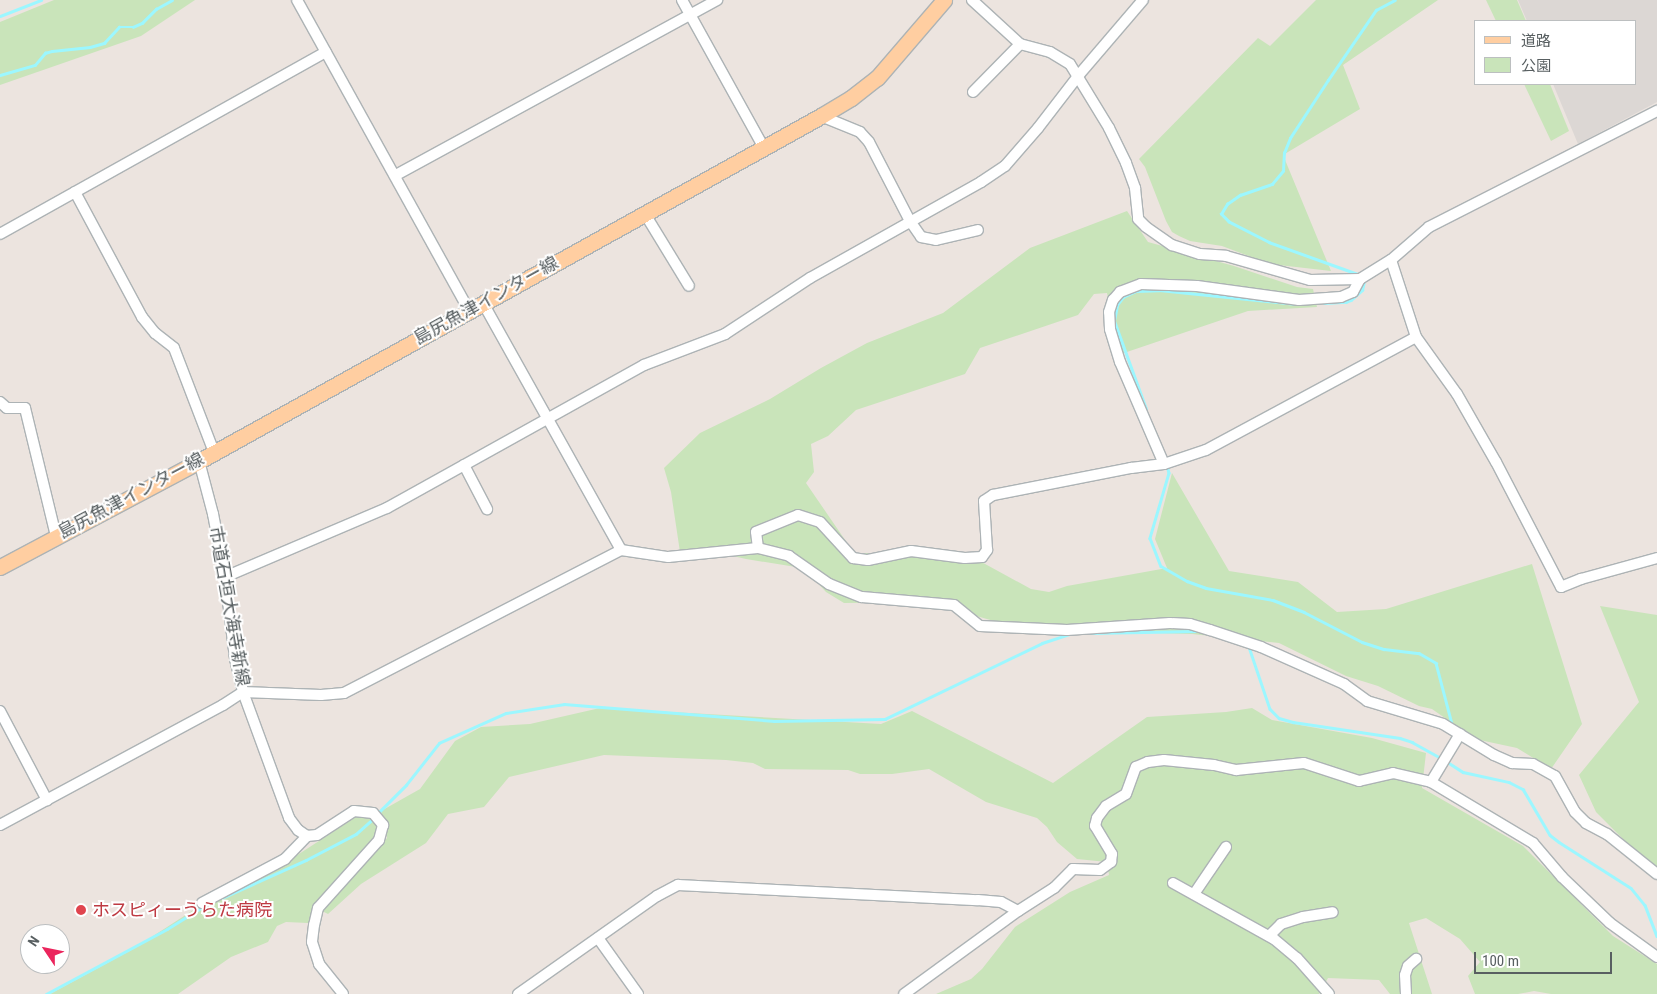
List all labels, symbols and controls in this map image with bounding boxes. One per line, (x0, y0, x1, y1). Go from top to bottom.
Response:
legend (1474, 20, 1637, 85)
text: 道路 (1521, 32, 1551, 50)
text: 公園 (1521, 57, 1551, 75)
street label: 島尻魚津インター線 (410, 252, 562, 350)
street label: 島尻魚津インター線 (54, 448, 208, 544)
street label: 市道石垣大海寺新線 (204, 524, 254, 688)
place label: ホスピィーうらた病院 (92, 899, 272, 921)
marker: ホスピィーうらた病院 (74, 903, 88, 917)
north arrow (20, 924, 70, 974)
text: N (24, 933, 42, 949)
scale bar (1477, 942, 1614, 974)
text: 100 m (1482, 952, 1519, 970)

